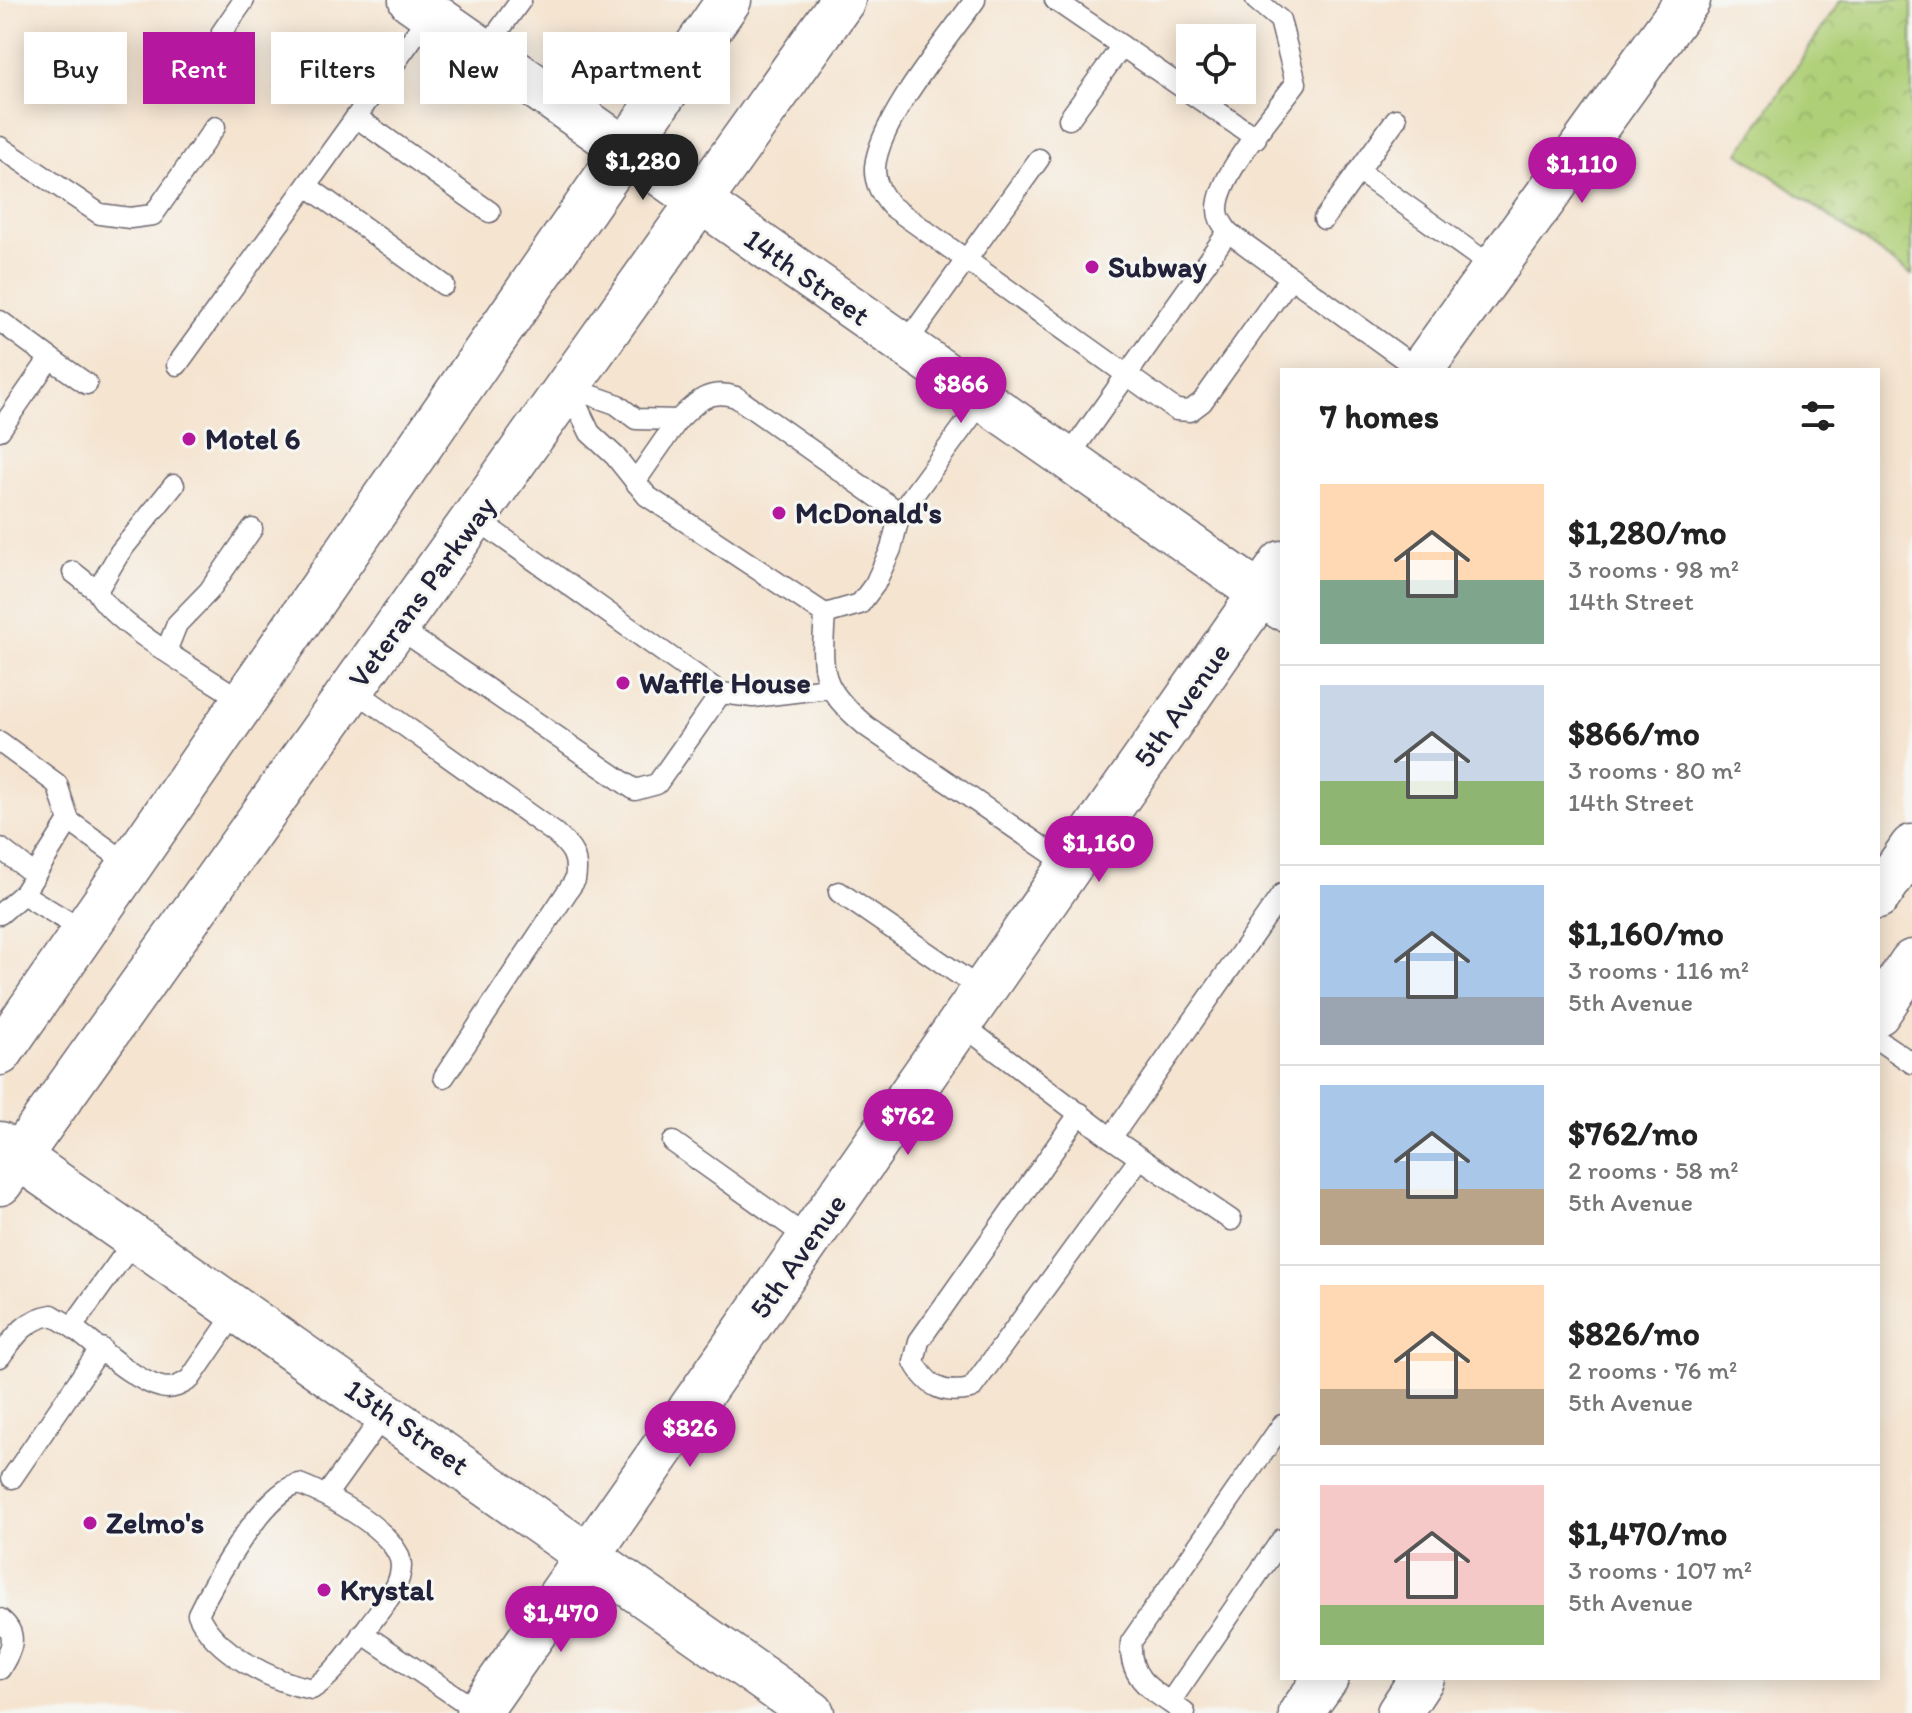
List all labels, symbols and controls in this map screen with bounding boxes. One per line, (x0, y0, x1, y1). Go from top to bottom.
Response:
map controls (1176, 24, 1256, 104)
button: locate (1176, 24, 1256, 104)
chip: Buy (24, 32, 127, 104)
chip: Rent (143, 32, 255, 104)
chip: Filters (271, 32, 404, 104)
chip: New (420, 32, 527, 104)
chip: Apartment (543, 32, 730, 104)
pin: $1,280 (578, 134, 708, 202)
pin: $1,110 (1517, 137, 1647, 205)
text: $1,280 (605, 144, 681, 176)
text: $1,110 (1546, 147, 1618, 179)
street label: 14th Street (737, 220, 877, 333)
place label: Subway (1108, 248, 1207, 285)
marker: Subway (1083, 258, 1101, 276)
pin: $866 (914, 357, 1008, 425)
text: $866 (934, 367, 988, 399)
icon: filters (1796, 394, 1840, 438)
text: 7 homes (1320, 396, 1439, 437)
place label: Motel 6 (205, 420, 301, 457)
marker: Motel 6 (180, 430, 198, 448)
street label: Veterans Parkway (340, 489, 504, 695)
place label: McDonald's (795, 494, 942, 531)
marker: McDonald's (770, 504, 788, 522)
text: $1,280/mo (1568, 512, 1727, 553)
icon: home (1384, 516, 1480, 612)
text: 3 rooms · 98 m² (1568, 553, 1739, 585)
text: 14th Street (1568, 585, 1694, 617)
street label: 5th Avenue (1125, 635, 1238, 774)
place label: Waffle House (639, 664, 811, 701)
marker: Waffle House (614, 674, 632, 692)
text: $866/mo (1568, 713, 1700, 754)
icon: home (1384, 717, 1480, 813)
text: 3 rooms · 80 m² (1568, 754, 1742, 786)
text: 14th Street (1568, 786, 1694, 818)
pin: $1,160 (1034, 816, 1164, 884)
text: $1,160 (1062, 826, 1136, 858)
text: $1,160/mo (1568, 913, 1724, 954)
icon: home (1384, 917, 1480, 1013)
text: 3 rooms · 116 m² (1568, 954, 1749, 986)
text: 5th Avenue (1568, 986, 1693, 1018)
pin: $762 (861, 1089, 955, 1157)
text: $762 (881, 1099, 935, 1131)
text: $762/mo (1568, 1113, 1698, 1154)
icon: home (1384, 1117, 1480, 1213)
text: 2 rooms · 58 m² (1568, 1154, 1739, 1186)
street label: 5th Avenue (741, 1186, 854, 1325)
text: 5th Avenue (1568, 1186, 1693, 1218)
text: $826/mo (1568, 1313, 1700, 1354)
icon: home (1384, 1317, 1480, 1413)
text: 2 rooms · 76 m² (1568, 1354, 1737, 1386)
street label: 13th Street (338, 1370, 477, 1483)
text: 5th Avenue (1568, 1386, 1693, 1418)
pin: $826 (643, 1401, 737, 1469)
text: $826 (663, 1411, 717, 1443)
place label: Zelmo's (106, 1504, 204, 1541)
text: $1,470/mo (1568, 1513, 1727, 1554)
marker: Zelmo's (81, 1514, 99, 1532)
icon: home (1384, 1517, 1480, 1613)
text: 3 rooms · 107 m² (1568, 1554, 1752, 1586)
place label: Krystal (340, 1571, 434, 1608)
marker: Krystal (315, 1581, 333, 1599)
pin: $1,470 (496, 1586, 626, 1654)
text: 5th Avenue (1568, 1586, 1693, 1618)
text: $1,470 (523, 1596, 599, 1628)

